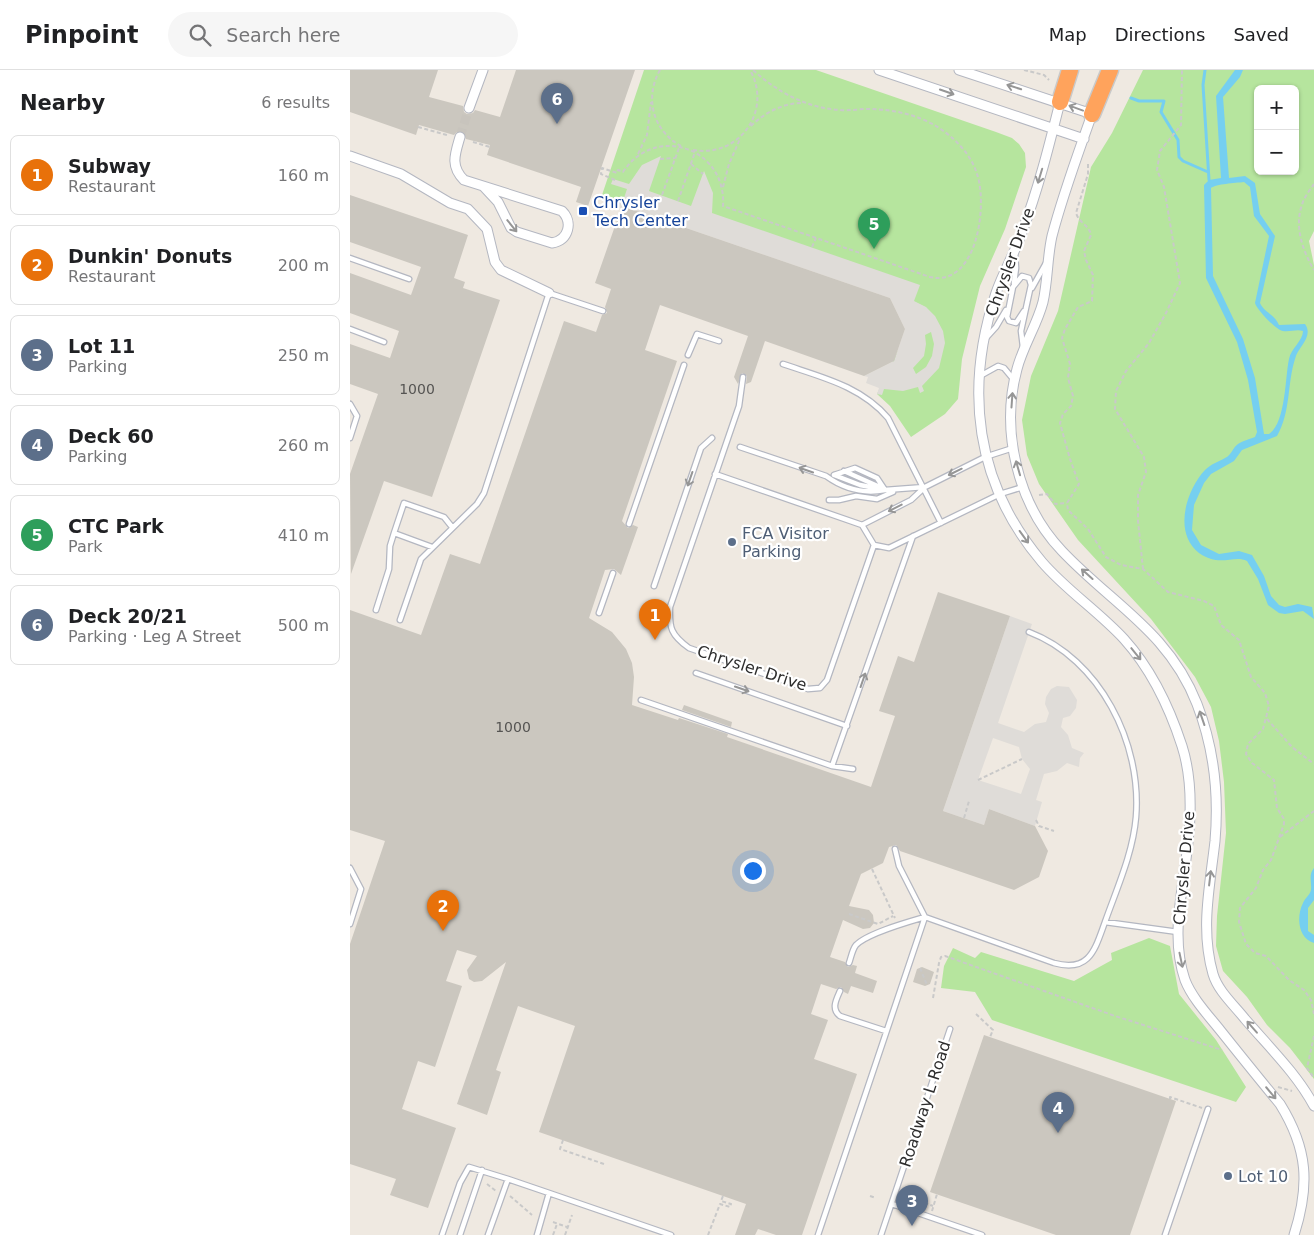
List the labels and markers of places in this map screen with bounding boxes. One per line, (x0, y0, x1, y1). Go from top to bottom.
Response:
pin: 6 (541, 83, 573, 124)
place label: Chrysler Tech Center (592, 193, 688, 230)
marker: Chrysler Tech Center (577, 205, 589, 217)
pin: 5 (858, 208, 890, 249)
place label: FCA Visitor Parking (742, 524, 829, 561)
marker: FCA Visitor Parking (726, 536, 738, 548)
pin: 1 (639, 599, 671, 640)
pin: 2 (427, 890, 459, 931)
pin: 4 (1042, 1092, 1074, 1133)
place label: Lot 10 (1238, 1167, 1288, 1186)
marker: Lot 10 (1222, 1170, 1234, 1182)
pin: 3 (896, 1185, 928, 1226)

